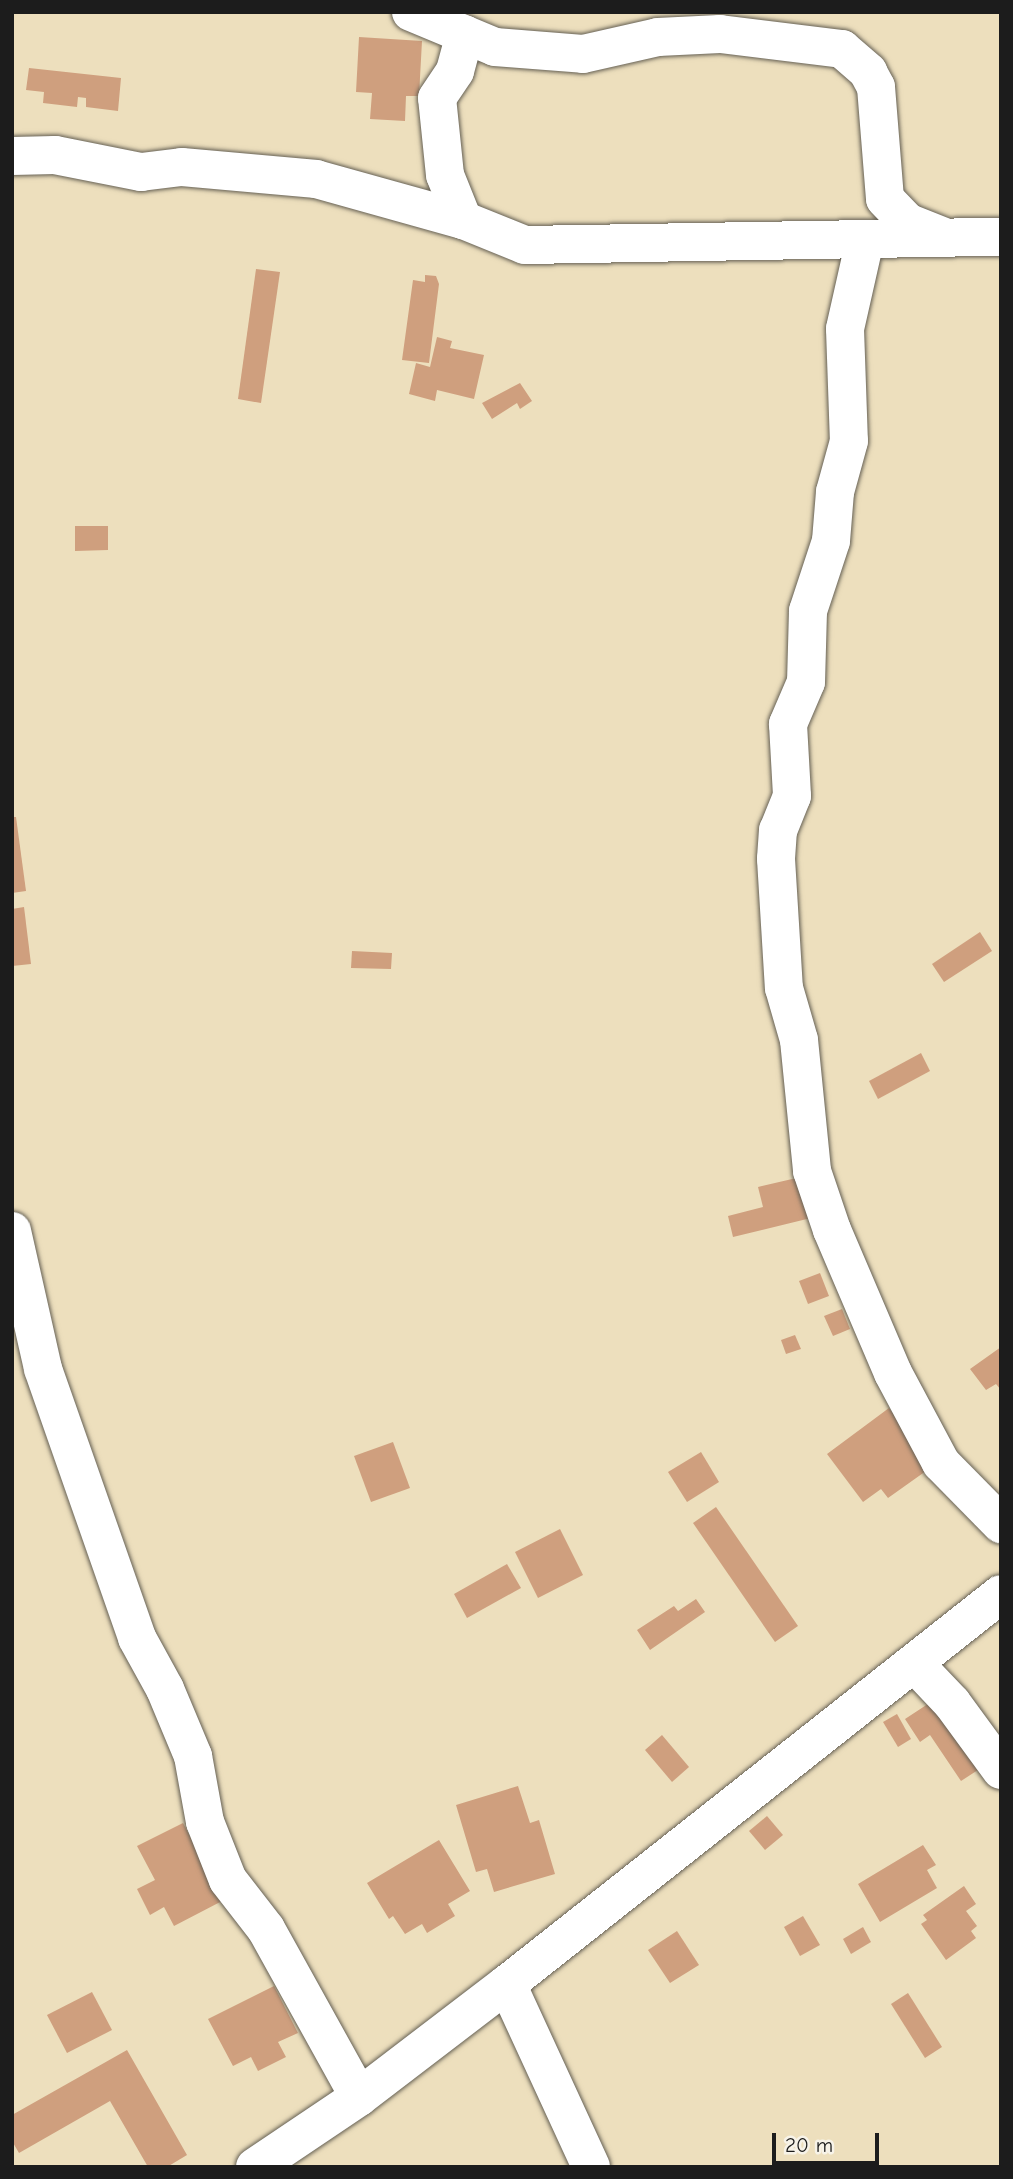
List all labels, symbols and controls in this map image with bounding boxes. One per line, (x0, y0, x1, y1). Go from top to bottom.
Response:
scale bar (775, 2120, 882, 2164)
text: 20 m (785, 2133, 833, 2157)

